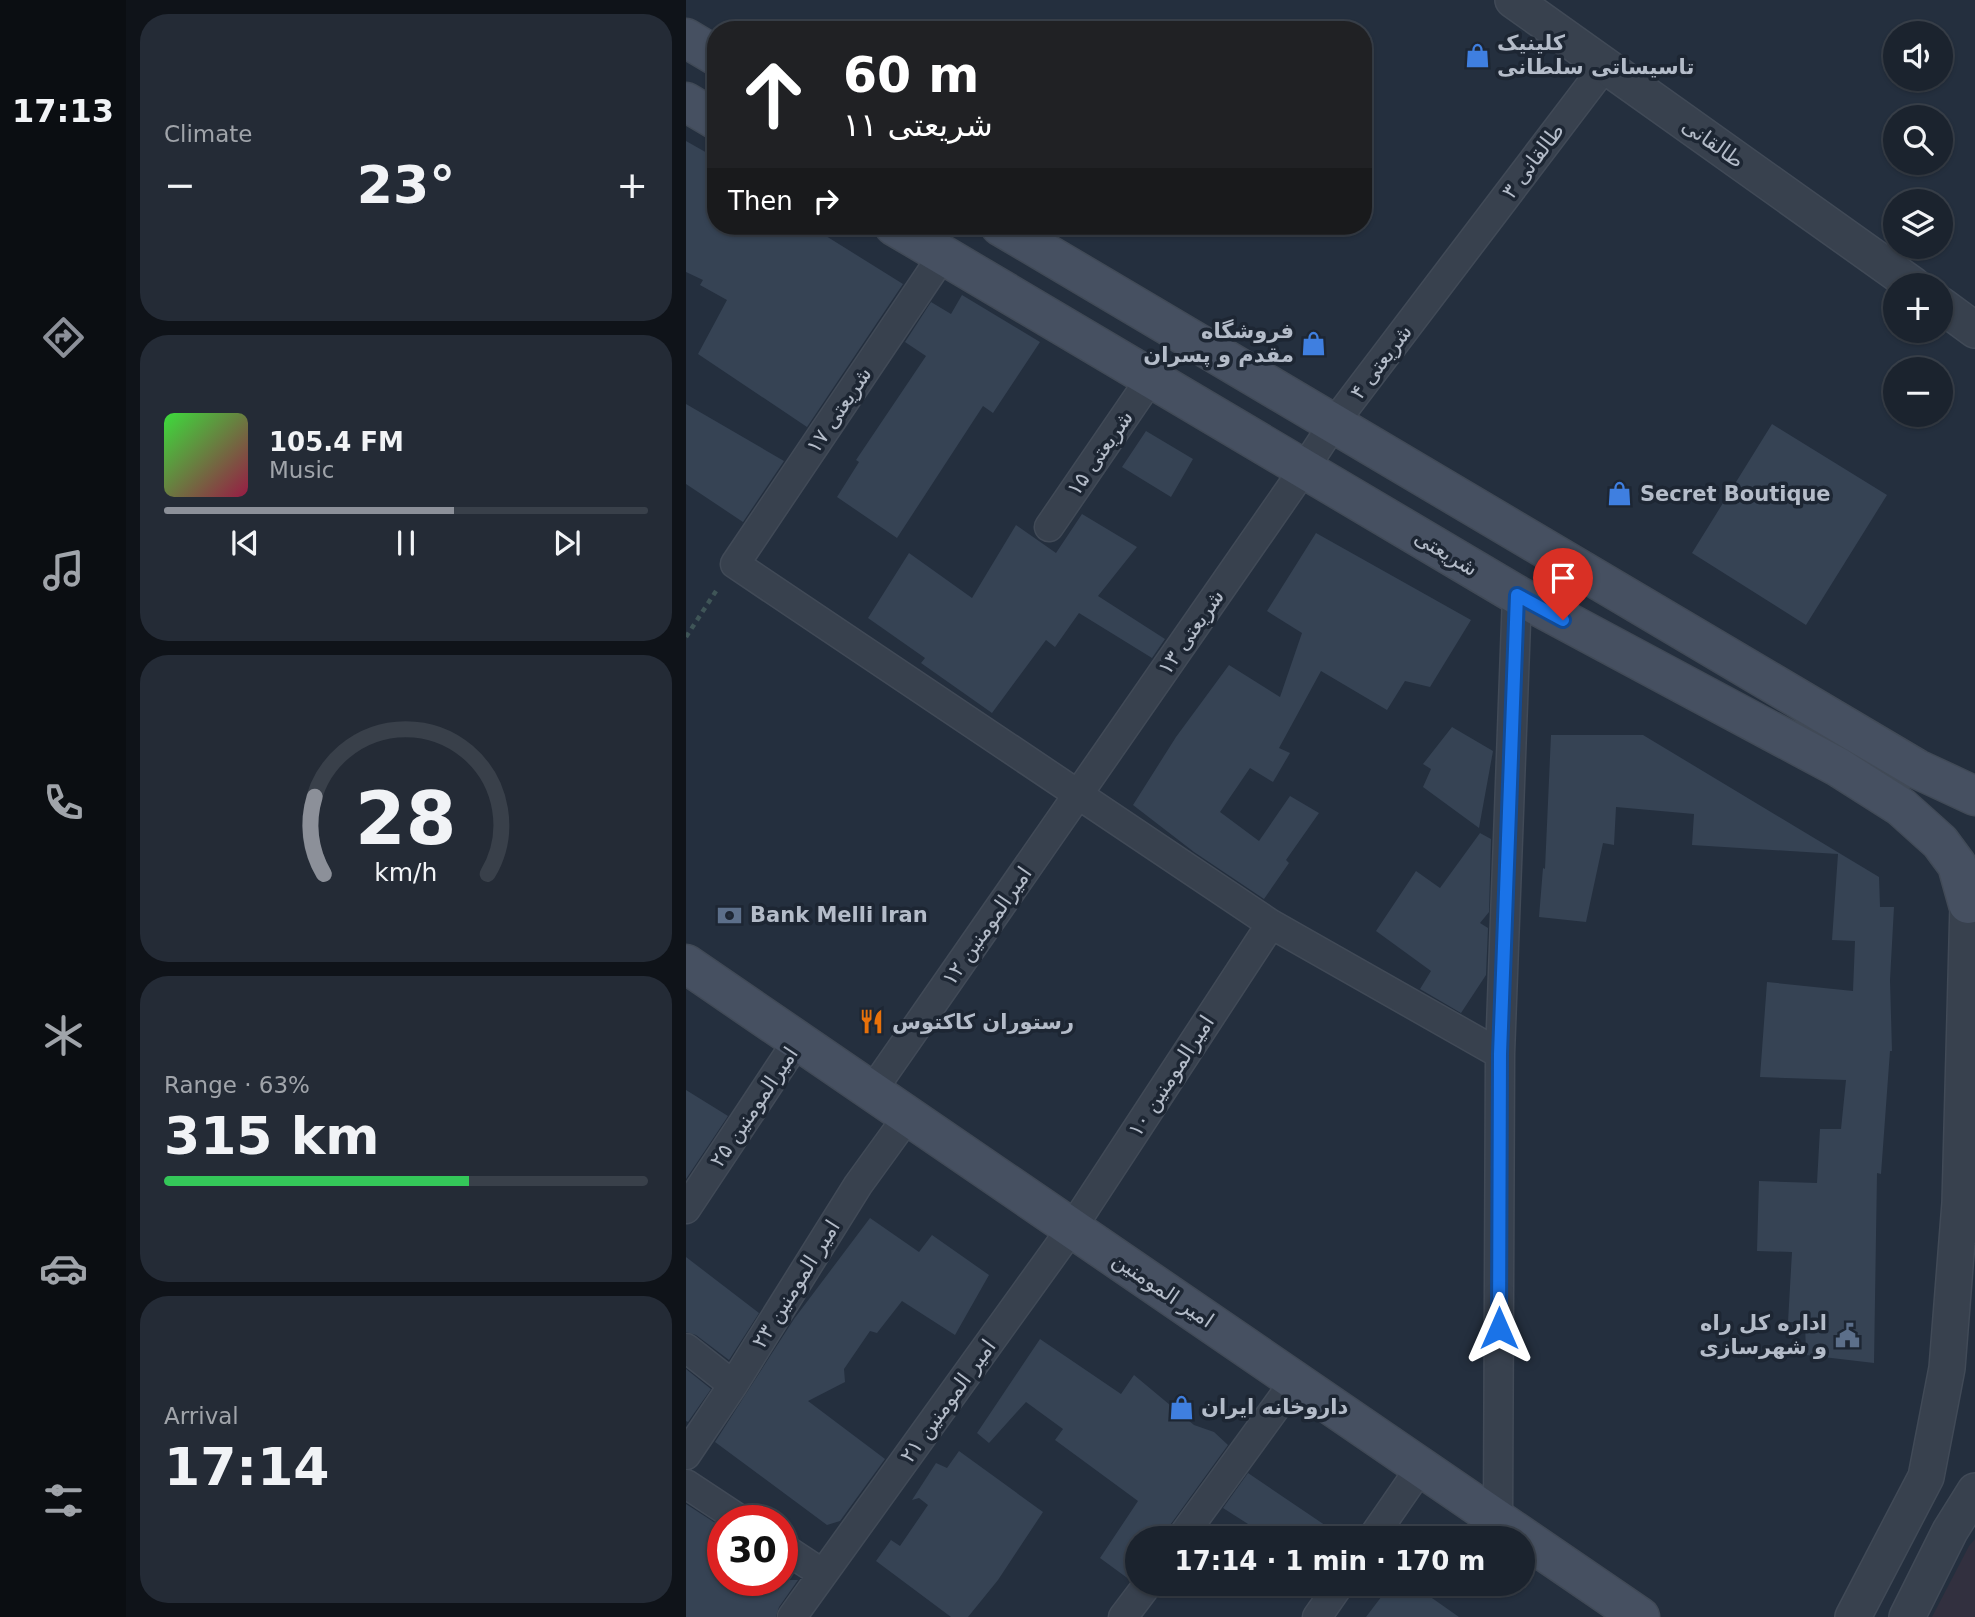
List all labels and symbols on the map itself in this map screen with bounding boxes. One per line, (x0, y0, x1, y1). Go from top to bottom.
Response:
place label: کلینیک تاسیساتی سلطانی (1497, 31, 1694, 79)
shop icon: کلینیک تاسیساتی سلطانی (1463, 41, 1491, 69)
street label: طالقانی (1677, 113, 1749, 173)
street label: طالقانی ۳ (1497, 119, 1569, 203)
place label: فروشگاه مقدم و پسران (1143, 318, 1294, 367)
street label: شریعتی ۴ (1345, 320, 1417, 404)
shop icon: فروشگاه مقدم و پسران (1300, 329, 1328, 357)
street label: شریعتی ۱۷ (802, 363, 876, 457)
street label: شریعتی ۱۵ (1062, 406, 1138, 500)
shop icon: Secret Boutique (1606, 480, 1634, 508)
place label: Secret Boutique (1640, 482, 1831, 506)
street label: شریعتی (1410, 525, 1482, 581)
pin (1533, 548, 1593, 620)
street label: شریعتی ۱۳ (1153, 585, 1229, 679)
street label: امیرالمومنین ۱۲ (937, 862, 1037, 990)
bank icon: Bank Melli Iran (716, 901, 744, 929)
place label: Bank Melli Iran (750, 903, 928, 927)
restaurant icon: رستوران کاکتوس (858, 1008, 886, 1036)
place label: رستوران کاکتوس (892, 1010, 1074, 1034)
street label: امیرالمومنین ۱۰ (1123, 1011, 1219, 1141)
street label: امیرالمومنین ۲۵ (705, 1043, 803, 1171)
street label: امیر المومنین ۲۳ (747, 1216, 845, 1352)
street label: امیر المومنین (1108, 1247, 1218, 1333)
position arrow (1462, 1291, 1536, 1365)
place label: اداره کل راه و شهرسازی (1699, 1311, 1827, 1359)
public building icon: اداره کل راه و شهرسازی (1833, 1321, 1861, 1349)
street label: امیر المومنین ۲۱ (895, 1335, 1001, 1467)
shop icon: داروخانه ایران (1167, 1393, 1195, 1421)
place label: داروخانه ایران (1201, 1395, 1349, 1419)
speed limit sign: 30 (707, 1505, 798, 1596)

